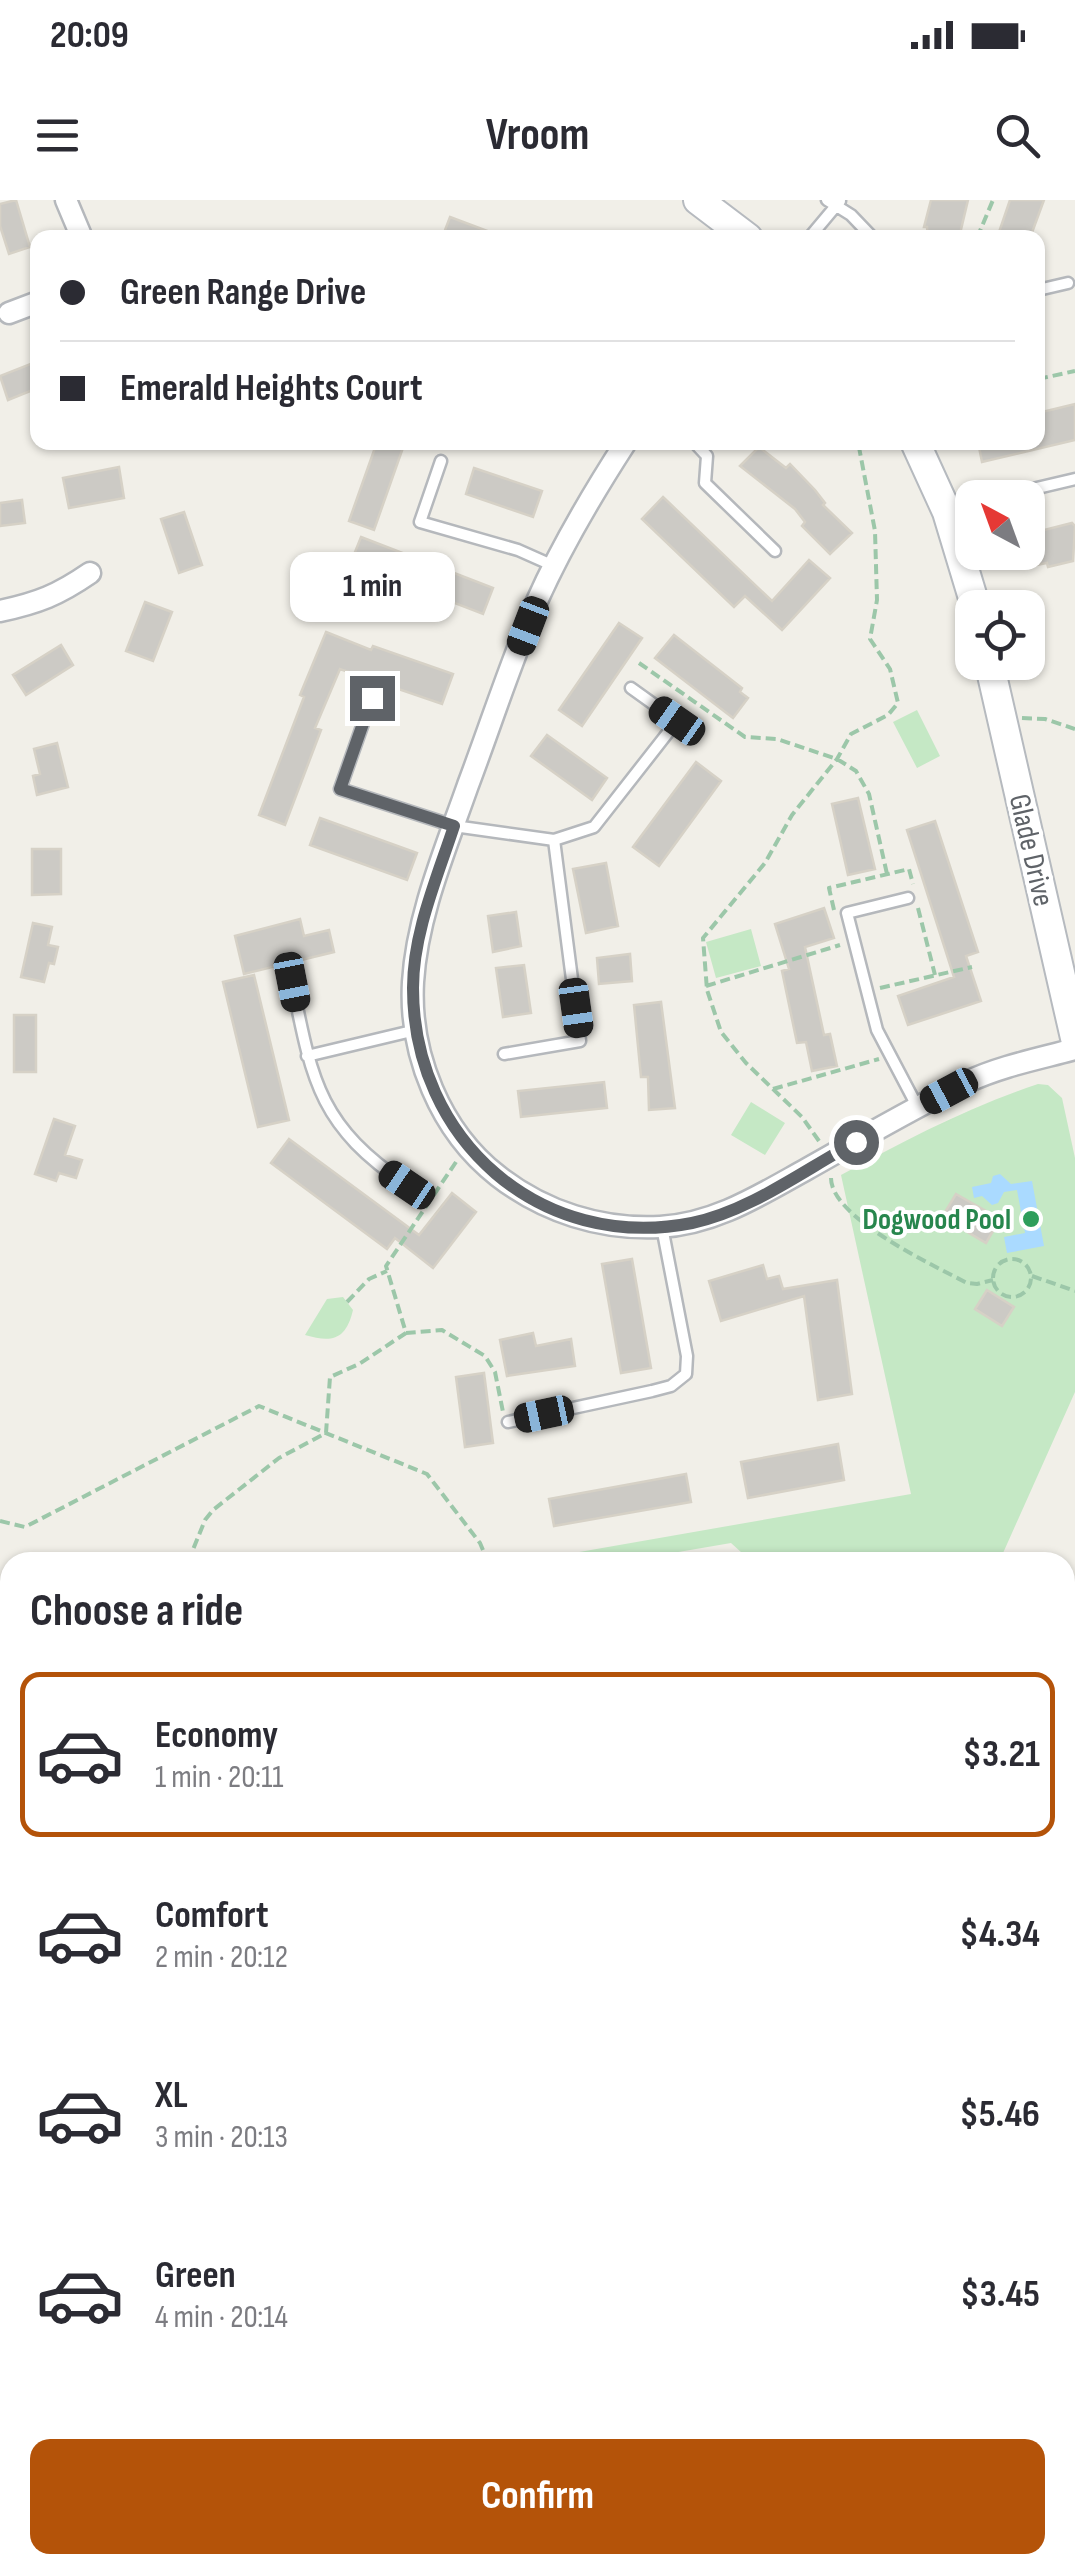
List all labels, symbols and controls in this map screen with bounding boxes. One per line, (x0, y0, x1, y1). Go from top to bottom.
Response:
text: 20:09 (50, 13, 129, 58)
icon: menu (30, 108, 85, 163)
text: Vroom (486, 108, 589, 163)
icon: search (990, 108, 1045, 163)
text: Green Range Drive (120, 270, 366, 315)
text: Emerald Heights Court (120, 366, 423, 411)
north arrow (955, 480, 1045, 570)
map controls (955, 480, 1045, 680)
callout: 1 min (290, 553, 454, 623)
text: 1 min (343, 567, 402, 606)
button: locate (955, 590, 1045, 680)
car (503, 593, 553, 659)
route end (350, 676, 395, 721)
car (644, 692, 710, 750)
street label: Glade Drive (1001, 791, 1061, 910)
car (272, 950, 312, 1014)
car (557, 976, 595, 1040)
car (915, 1064, 983, 1118)
route start (834, 1120, 879, 1165)
car (374, 1156, 440, 1214)
place label: Dogwood Pool (862, 1202, 1011, 1238)
marker: Dogwood Pool (1020, 1208, 1042, 1230)
car (512, 1393, 576, 1435)
text: Choose a ride (30, 1584, 243, 1639)
icon: car (35, 1710, 125, 1800)
text: Economy (155, 1713, 278, 1758)
text: $3.21 (963, 1732, 1040, 1777)
text: 1 min · 20:11 (155, 1758, 284, 1797)
icon: car (35, 1890, 125, 1980)
text: Comfort (155, 1893, 269, 1938)
text: $4.34 (959, 1912, 1040, 1957)
text: 2 min · 20:12 (155, 1938, 288, 1977)
icon: car (35, 2070, 125, 2160)
text: XL (155, 2073, 188, 2118)
text: $5.46 (960, 2092, 1040, 2137)
text: 3 min · 20:13 (155, 2118, 288, 2157)
icon: car (35, 2250, 125, 2340)
text: Green (155, 2253, 236, 2298)
text: $3.45 (960, 2272, 1040, 2317)
text: 4 min · 20:14 (155, 2298, 288, 2337)
button: Confirm (30, 2439, 1045, 2554)

